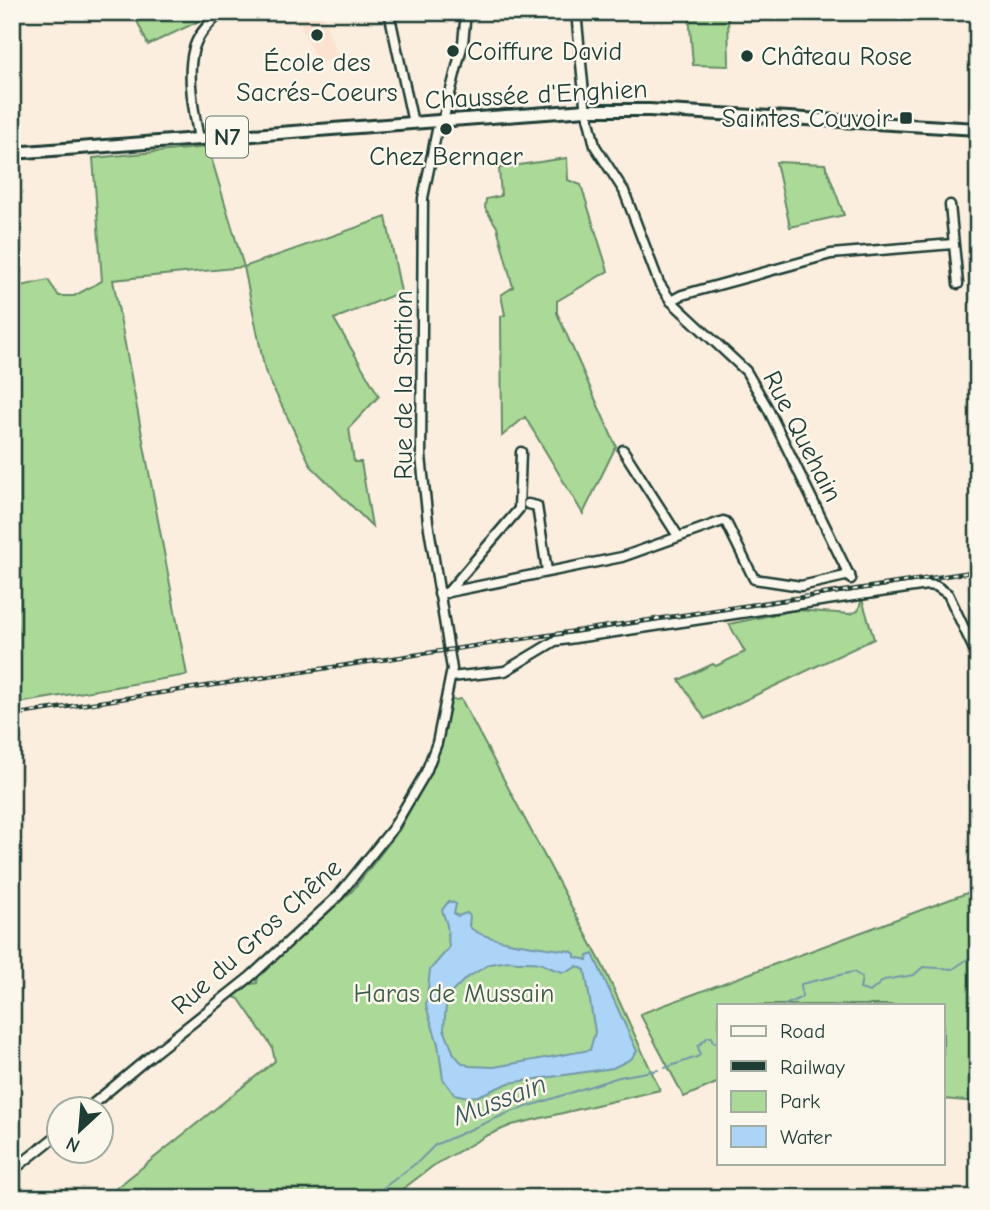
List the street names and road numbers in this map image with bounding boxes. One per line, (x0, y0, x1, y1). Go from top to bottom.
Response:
street label: Chaussée d'Enghien (424, 74, 648, 116)
road number: N7 (206, 117, 248, 158)
street label: Rue de la Station (389, 290, 419, 480)
street label: Rue Quehain (756, 366, 848, 507)
street label: Rue du Gros Chêne (166, 853, 348, 1021)

